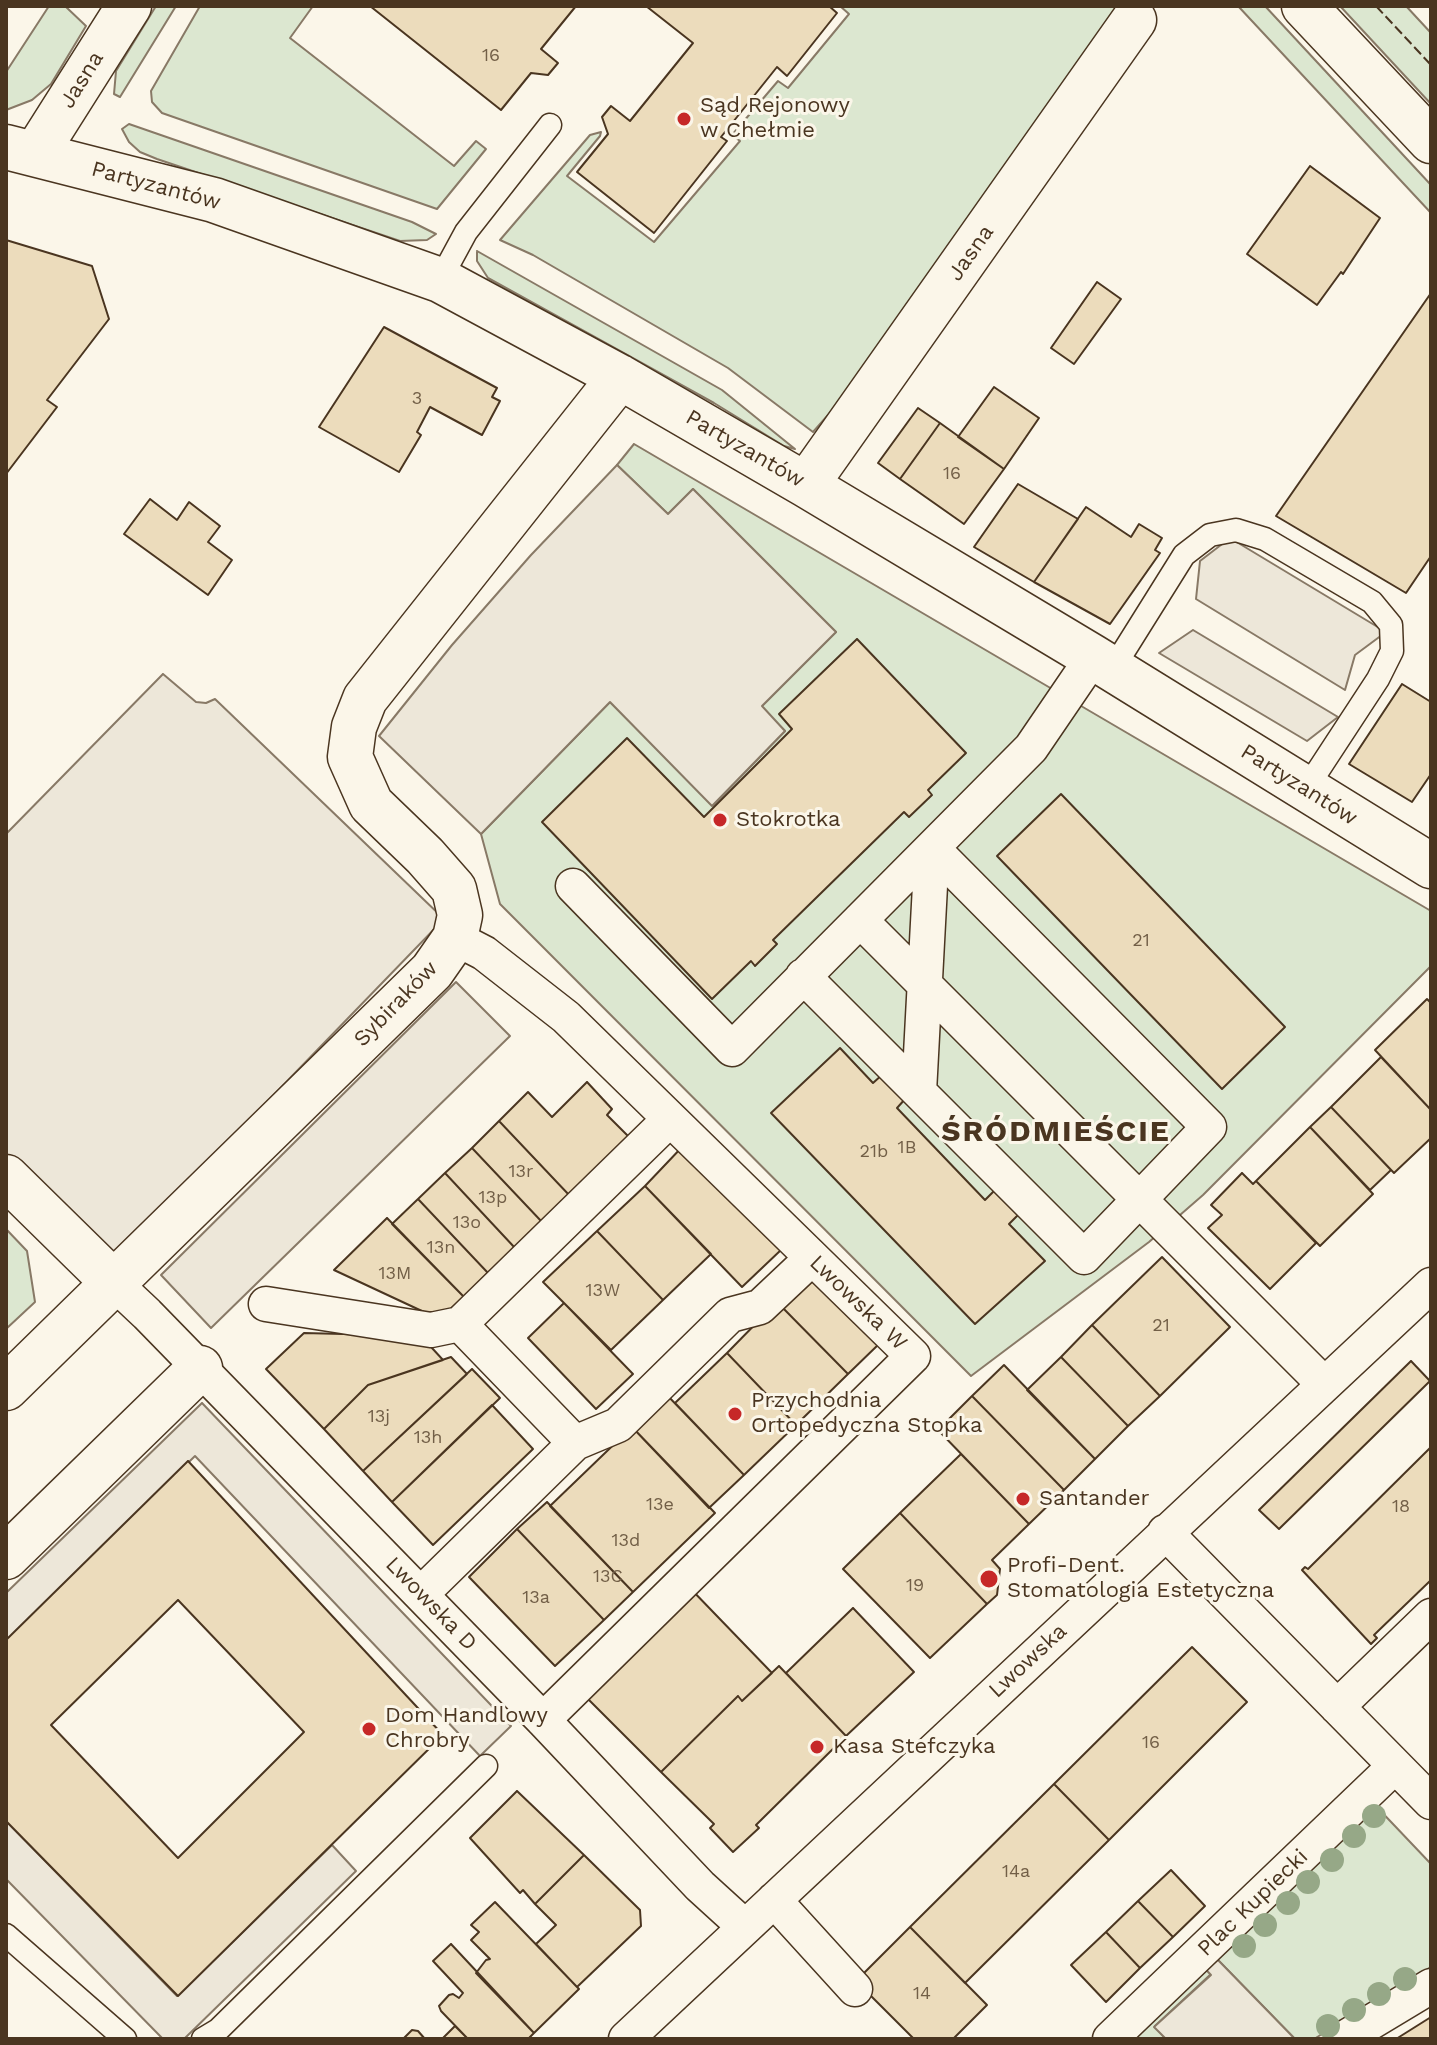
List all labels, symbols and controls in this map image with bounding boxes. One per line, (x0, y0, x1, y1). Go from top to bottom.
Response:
house number: 16 (482, 45, 500, 67)
street label: Jasna (54, 47, 110, 113)
place label: Sąd Rejonowy w Chełmie (700, 93, 850, 144)
marker: Sąd Rejonowy w Chełmie (675, 110, 693, 128)
street label: Partyzantów (88, 156, 224, 216)
street label: Jasna (942, 220, 1000, 286)
house number: 3 (412, 388, 422, 410)
street label: Partyzantów (681, 404, 809, 494)
house number: 16 (943, 463, 961, 485)
street label: Partyzantów (1236, 739, 1362, 831)
place label: Stokrotka (736, 807, 841, 833)
marker: Stokrotka (711, 811, 729, 829)
house number: 21 (1132, 930, 1150, 952)
street label: Sybiraków (349, 956, 443, 1052)
district label: ŚRÓDMIEŚCIE (941, 1114, 1171, 1150)
house number: 1B (898, 1137, 916, 1159)
house number: 21b (860, 1141, 888, 1163)
house number: 13r (509, 1161, 533, 1183)
house number: 13p (479, 1187, 507, 1209)
house number: 13o (453, 1212, 481, 1234)
house number: 13n (427, 1237, 455, 1259)
street label: Lwowska W (804, 1250, 912, 1356)
house number: 13M (379, 1263, 411, 1285)
house number: 13W (586, 1280, 620, 1302)
house number: 21 (1152, 1315, 1170, 1337)
place label: Przychodnia Ortopedyczna Stopka (751, 1388, 982, 1440)
marker: Przychodnia Ortopedyczna Stopka (726, 1405, 744, 1423)
house number: 13j (368, 1406, 390, 1428)
house number: 13h (414, 1427, 442, 1449)
place label: Santander (1039, 1486, 1150, 1512)
marker: Santander (1014, 1490, 1032, 1508)
house number: 13e (646, 1494, 674, 1516)
house number: 18 (1392, 1496, 1410, 1518)
house number: 13d (612, 1530, 640, 1552)
street label: Lwowska D (380, 1552, 482, 1656)
place label: Profi-Dent. Stomatologia Estetyczna (1007, 1553, 1274, 1604)
house number: 13C (593, 1566, 623, 1588)
marker: Profi-Dent. Stomatologia Estetyczna (978, 1568, 1000, 1590)
house number: 19 (906, 1575, 924, 1597)
house number: 13a (522, 1587, 550, 1609)
street label: Lwowska (984, 1618, 1072, 1704)
place label: Dom Handlowy Chrobry (385, 1703, 548, 1754)
marker: Dom Handlowy Chrobry (360, 1720, 378, 1738)
house number: 16 (1142, 1732, 1160, 1754)
place label: Kasa Stefczyka (833, 1734, 995, 1760)
marker: Kasa Stefczyka (808, 1738, 826, 1756)
street label: Plac Kupiecki (1192, 1844, 1314, 1962)
house number: 14a (1002, 1861, 1030, 1883)
house number: 14 (913, 1983, 931, 2005)

